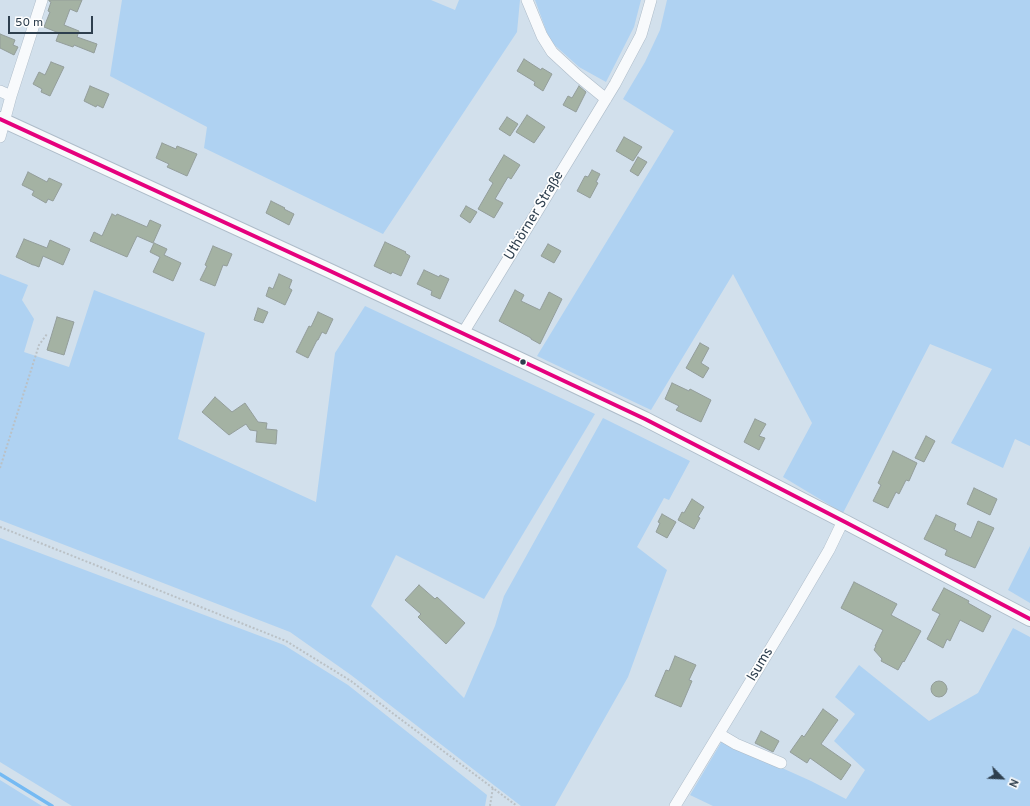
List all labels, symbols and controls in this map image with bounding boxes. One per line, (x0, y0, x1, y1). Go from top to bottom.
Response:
scale bar (10, 8, 95, 34)
text: 50 m (15, 15, 43, 31)
street label: Uthörner Straße (502, 168, 568, 264)
unlabelled marker (518, 357, 528, 367)
street label: Isums (744, 645, 778, 685)
north arrow (982, 758, 1022, 798)
text: N (1005, 776, 1021, 789)

